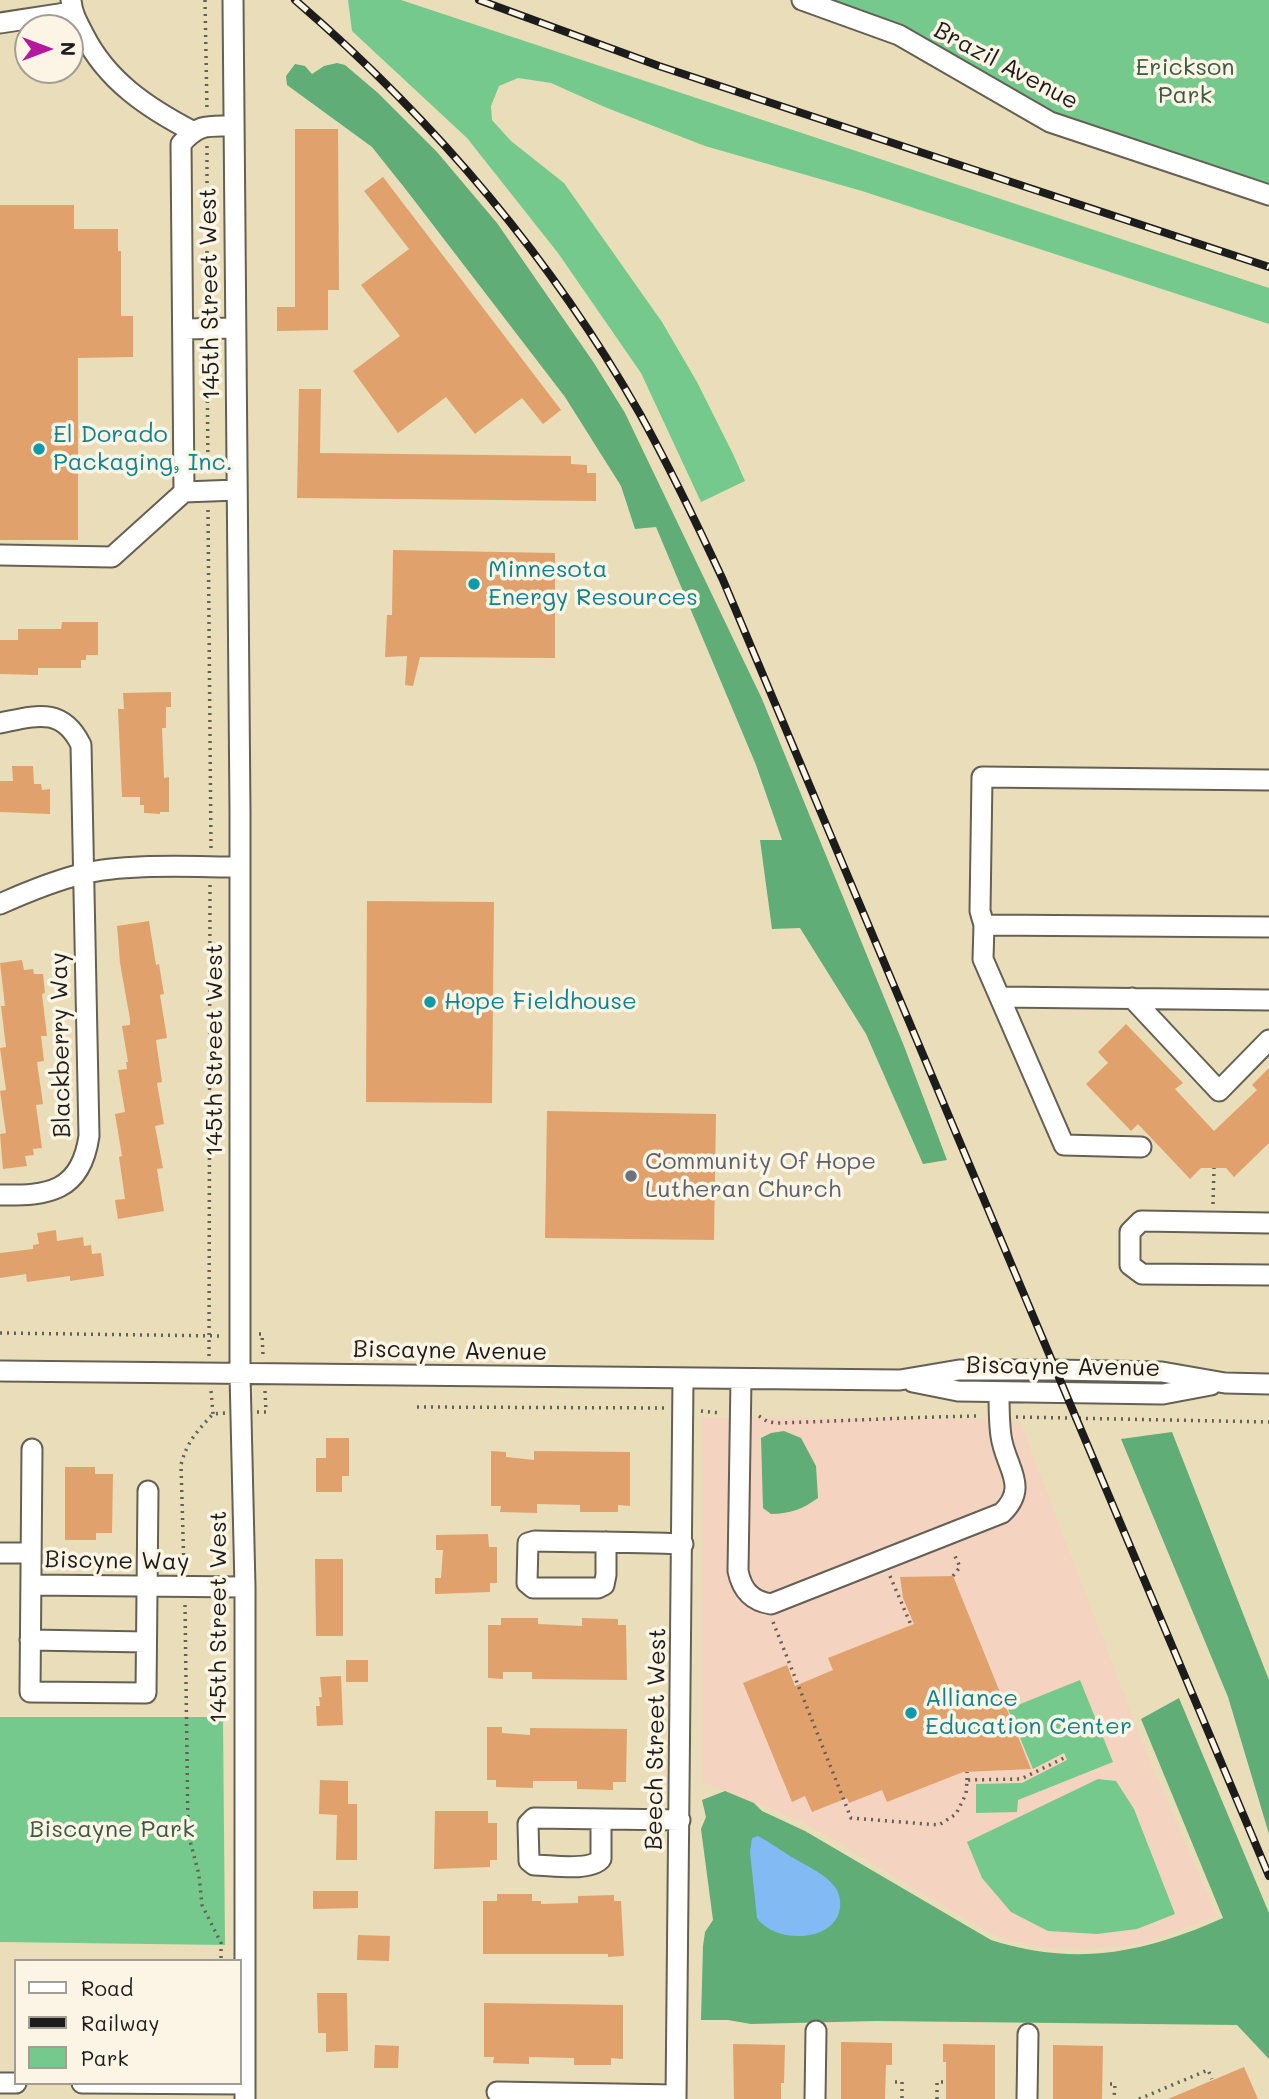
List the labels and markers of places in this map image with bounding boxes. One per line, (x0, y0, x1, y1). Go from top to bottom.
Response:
place label: El Dorado Packaging, Inc. (53, 421, 233, 477)
marker: El Dorado Packaging, Inc. (31, 441, 47, 457)
place label: Minnesota Energy Resources (488, 556, 698, 612)
marker: Minnesota Energy Resources (466, 576, 482, 592)
place label: Hope Fieldhouse (444, 988, 637, 1016)
marker: Hope Fieldhouse (422, 994, 438, 1010)
place label: Community Of Hope Lutheran Church (645, 1148, 876, 1204)
marker: Community Of Hope Lutheran Church (623, 1168, 639, 1184)
place label: Alliance Education Center (925, 1685, 1132, 1741)
marker: Alliance Education Center (903, 1705, 919, 1721)

